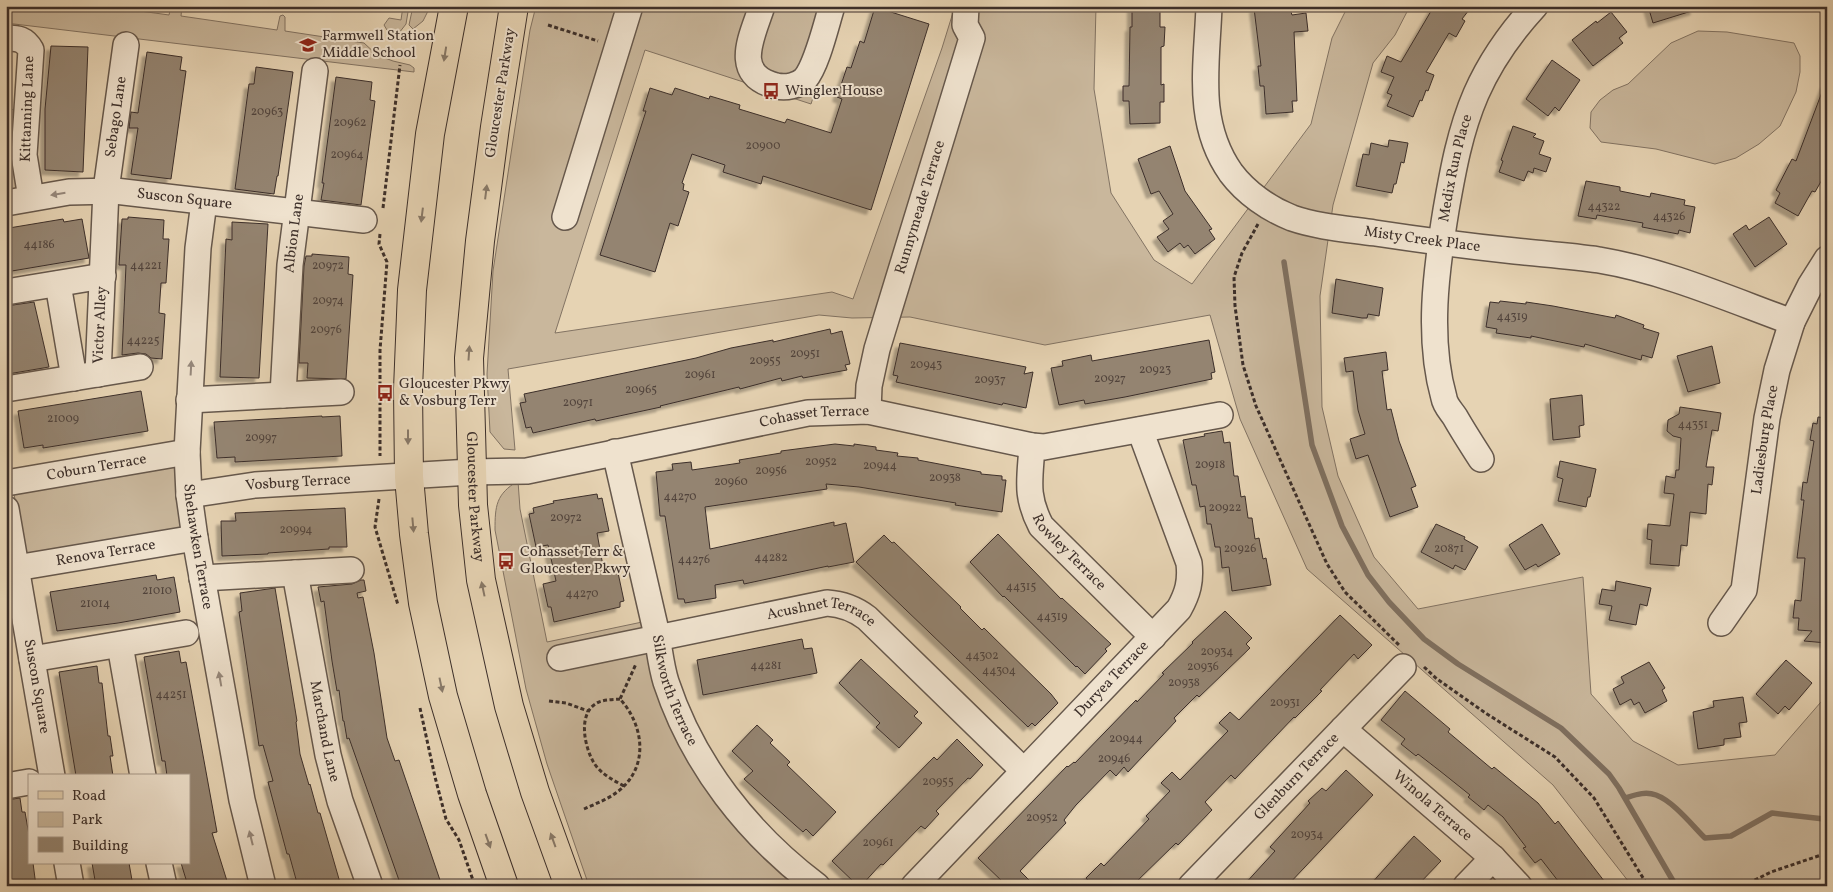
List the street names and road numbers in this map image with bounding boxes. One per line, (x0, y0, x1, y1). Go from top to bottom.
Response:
street label: Gloucester Parkway (480, 27, 522, 159)
street label: Kittanning Lane (16, 55, 40, 163)
street label: Sebago Lane (100, 75, 132, 159)
street label: Medix Run Place (1434, 111, 1478, 223)
street label: Runnymeade Terrace (890, 138, 951, 277)
street label: Suscon Square (136, 183, 233, 215)
street label: Albion Lane (279, 193, 310, 274)
street label: Misty Creek Place (1363, 221, 1481, 258)
street label: Victor Alley (88, 286, 112, 364)
street label: Ladiesburg Place (1746, 383, 1784, 496)
street label: Cohasset Terrace (757, 400, 870, 433)
street label: Gloucester Parkway (461, 431, 490, 563)
street label: Coburn Terrace (45, 449, 148, 486)
street label: Vosburg Terrace (244, 469, 351, 497)
street label: Shehawken Terrace (178, 483, 218, 611)
street label: Rowley Terrace (1026, 511, 1111, 595)
street label: Renova Terrace (54, 534, 157, 572)
street label: Acushnet Terrace (765, 593, 881, 632)
street label: Silkworth Terrace (646, 633, 703, 750)
street label: Duryea Terrace (1070, 636, 1154, 723)
street label: Suscon Square (18, 637, 55, 735)
street label: Marchand Lane (304, 679, 345, 784)
street label: Glenburn Terrace (1249, 728, 1344, 825)
street label: Winola Terrace (1388, 766, 1477, 846)

